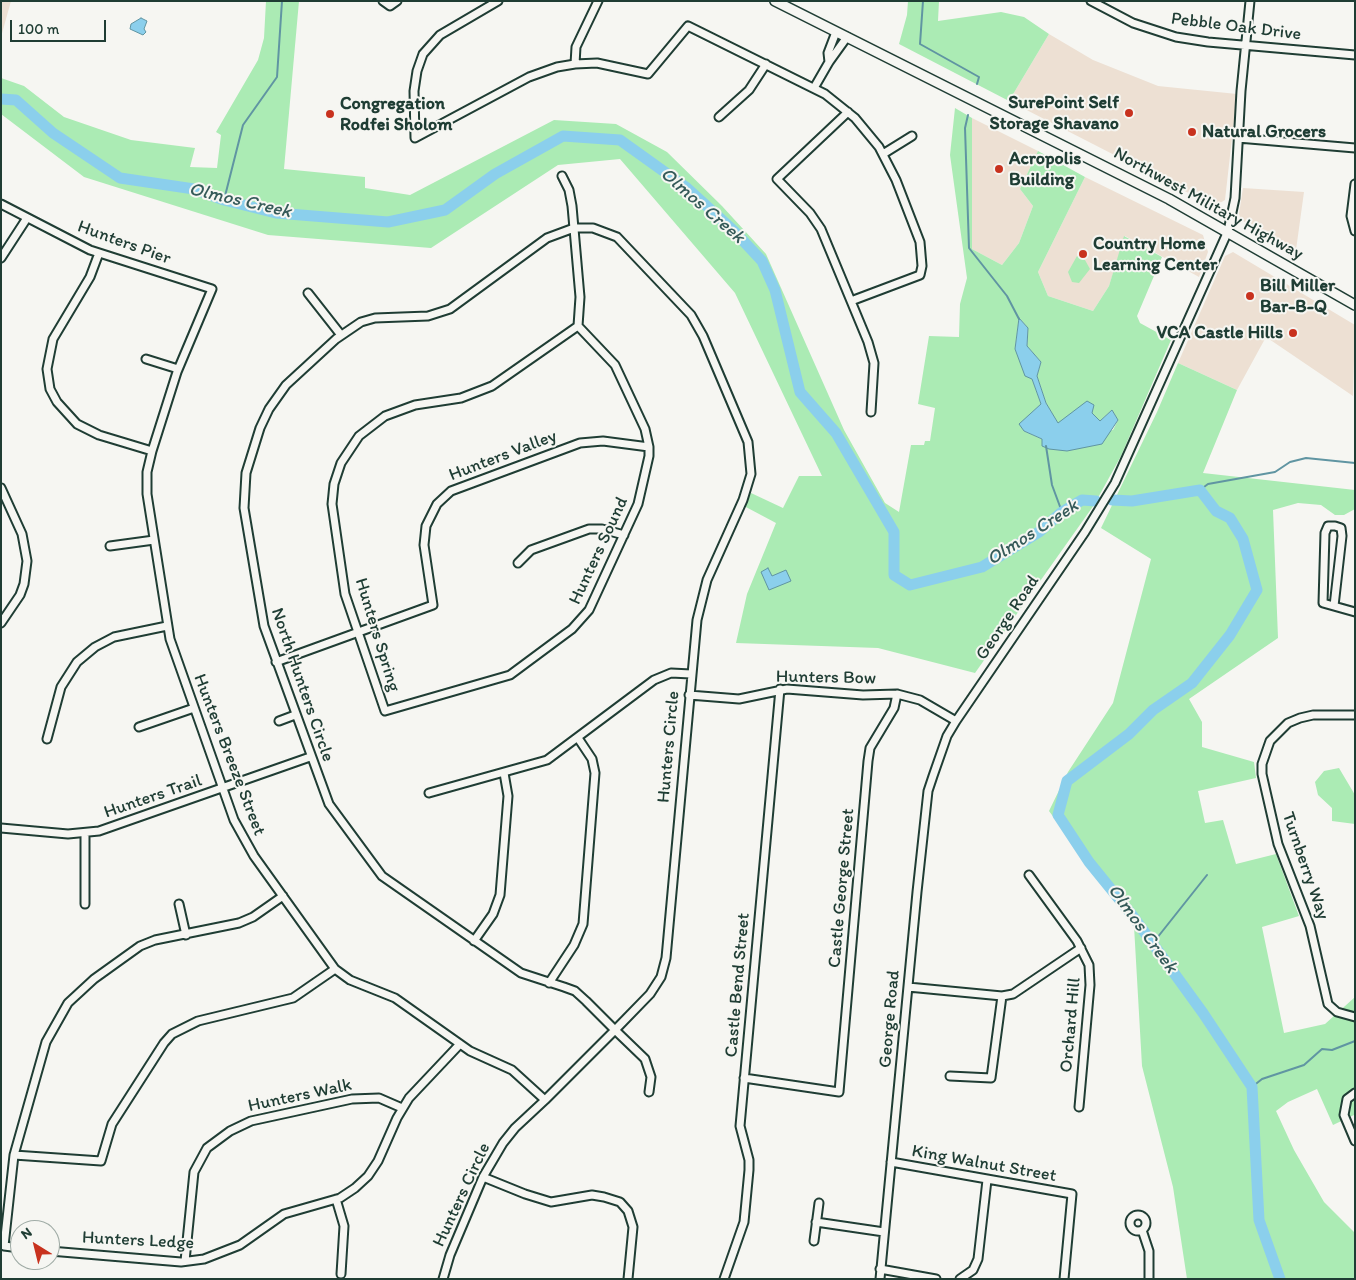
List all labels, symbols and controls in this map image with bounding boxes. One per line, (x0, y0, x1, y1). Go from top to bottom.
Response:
street label: Pebble Oak Drive (1170, 8, 1302, 46)
scale bar (12, 10, 109, 42)
text: 100 m (18, 20, 59, 38)
place label: SurePoint Self Storage Shavano (990, 92, 1119, 134)
place label: Congregation Rodfei Sholom (340, 93, 452, 136)
marker: SurePoint Self Storage Shavano (1123, 107, 1135, 119)
marker: Congregation Rodfei Sholom (324, 108, 336, 120)
place label: Natural Grocers (1202, 121, 1326, 143)
marker: Natural Grocers (1186, 126, 1198, 138)
street label: Northwest Military Highway (1109, 143, 1307, 265)
place label: Acropolis Building (1009, 148, 1081, 190)
water label: Olmos Creek (655, 163, 749, 249)
marker: Acropolis Building (993, 163, 1005, 175)
water label: Olmos Creek (187, 178, 293, 224)
street label: Hunters Pier (74, 216, 174, 270)
place label: Country Home Learning Center (1093, 233, 1217, 276)
marker: Country Home Learning Center (1077, 248, 1089, 260)
place label: Bill Miller Bar-B-Q (1260, 275, 1335, 318)
marker: Bill Miller Bar-B-Q (1244, 290, 1256, 302)
place label: VCA Castle Hills (1157, 322, 1283, 344)
marker: VCA Castle Hills (1287, 327, 1299, 339)
street label: Hunters Valley (446, 426, 560, 486)
street label: Hunters Sound (565, 494, 633, 608)
water label: Olmos Creek (983, 495, 1083, 571)
street label: George Road (972, 571, 1044, 665)
street label: Hunters Spring (349, 576, 405, 694)
street label: North Hunters Circle (266, 605, 338, 765)
street label: Hunters Bow (776, 666, 876, 690)
street label: Hunters Breeze Street (188, 671, 270, 839)
street label: Hunters Circle (653, 690, 685, 804)
street label: Hunters Trail (101, 770, 205, 824)
street label: Castle George Street (824, 807, 860, 969)
street label: Turnberry Way (1276, 809, 1334, 923)
water label: Olmos Creek (1102, 880, 1182, 978)
street label: Castle Bend Street (721, 912, 755, 1058)
street label: George Road (875, 969, 905, 1069)
street label: Orchard Hill (1056, 977, 1086, 1073)
street label: Hunters Walk (246, 1074, 354, 1118)
street label: Hunters Circle (428, 1140, 496, 1250)
street label: King Walnut Street (910, 1141, 1058, 1187)
north arrow (10, 1220, 60, 1270)
text: N (18, 1224, 35, 1243)
street label: Hunters Ledge (81, 1227, 195, 1255)

